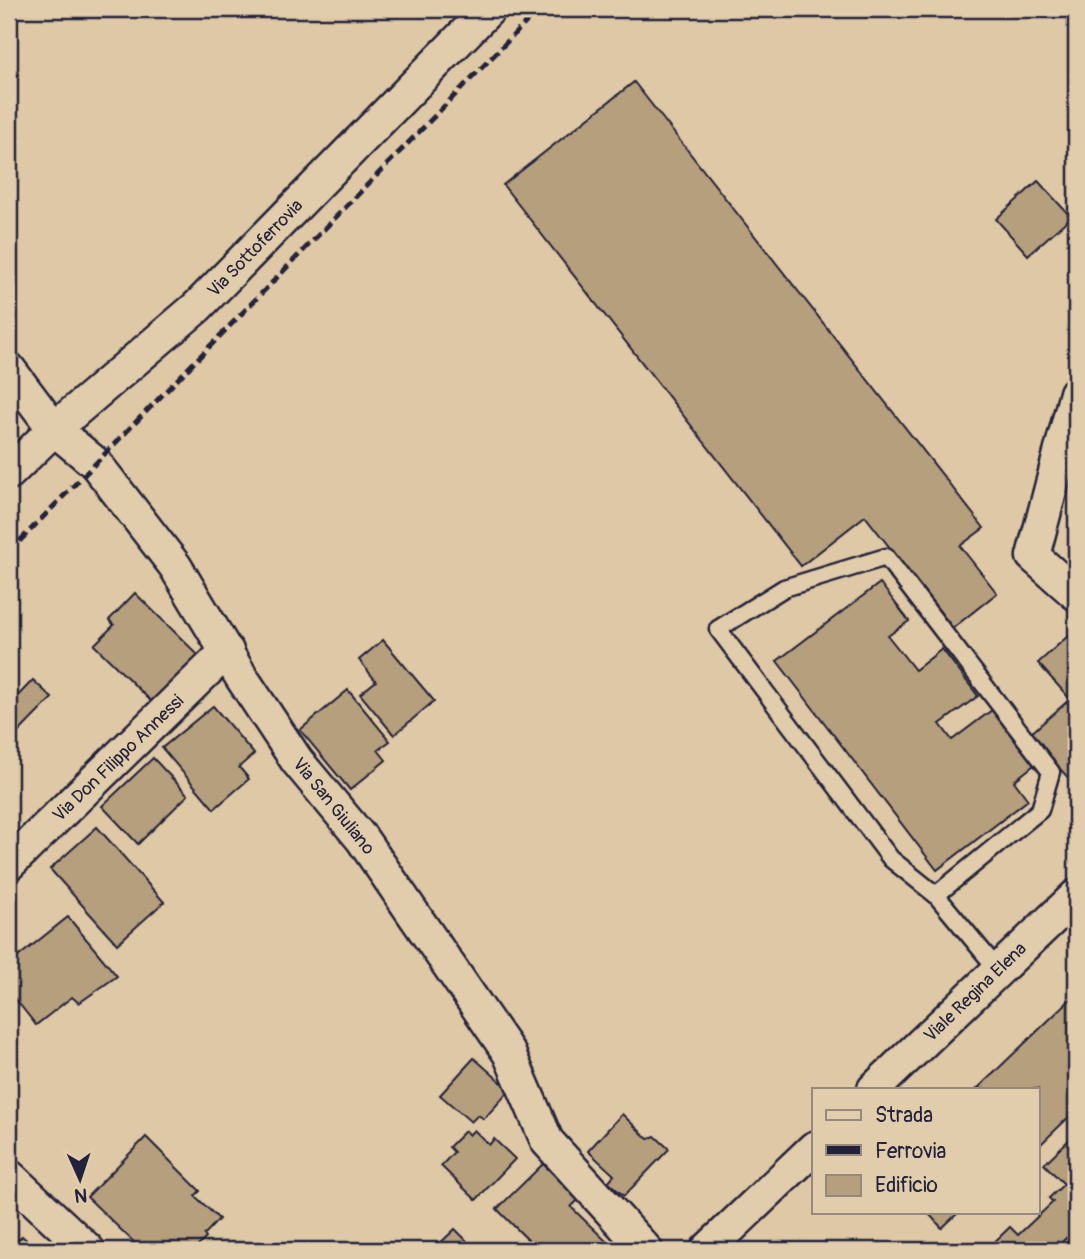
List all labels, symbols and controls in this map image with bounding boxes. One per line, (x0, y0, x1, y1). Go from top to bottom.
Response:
street label: Via Sottoferrovia (203, 194, 308, 302)
street label: Via Don Filippo Annessi (48, 690, 189, 827)
street label: Via San Giuliano (287, 753, 380, 860)
street label: Viale Regina Elena (919, 938, 1032, 1047)
legend (812, 1088, 1040, 1214)
text: Strada (875, 1102, 933, 1129)
text: Ferrovia (875, 1138, 946, 1165)
north arrow (46, 1144, 116, 1214)
text: Edificio (875, 1172, 938, 1199)
text: N (74, 1183, 88, 1207)

